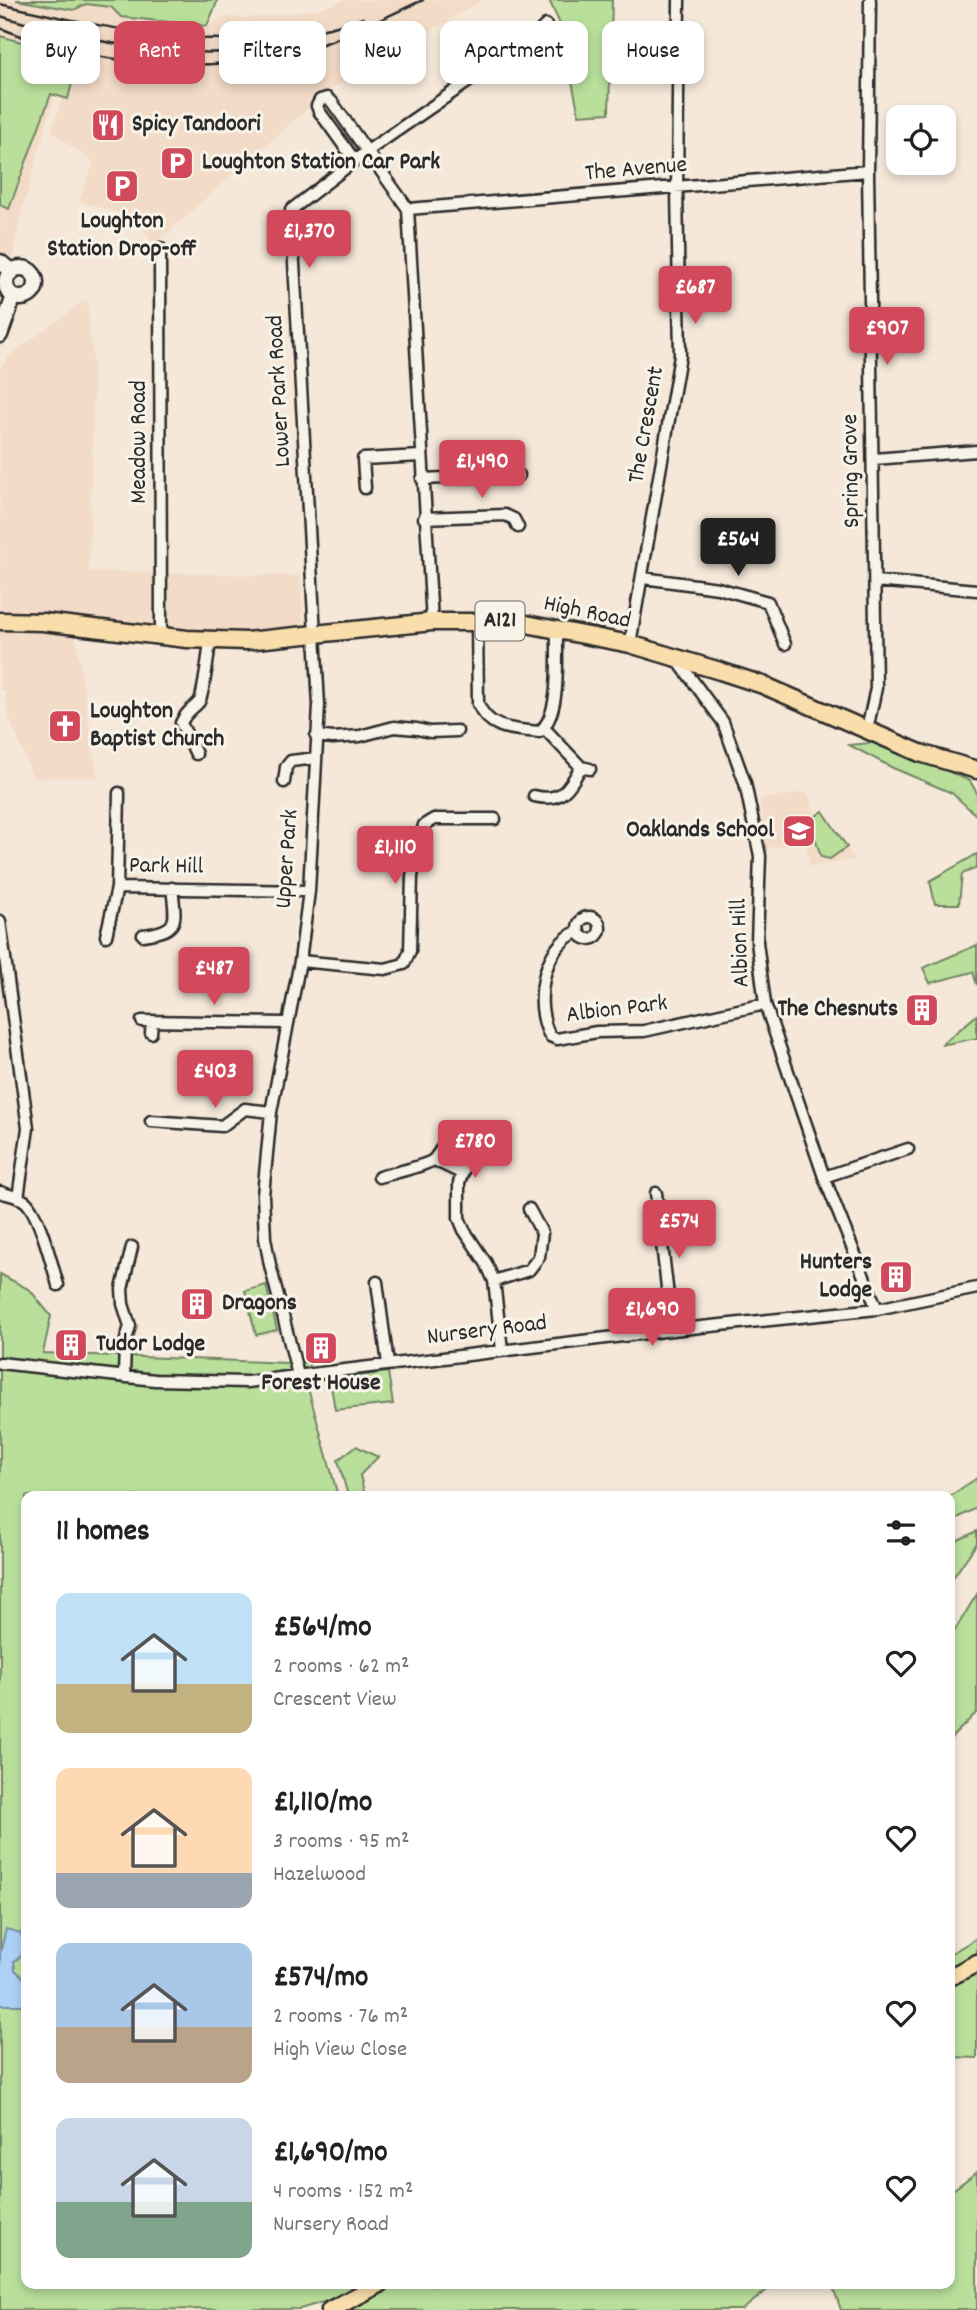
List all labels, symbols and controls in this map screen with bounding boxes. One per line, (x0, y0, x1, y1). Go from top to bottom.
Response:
chip: Buy (21, 21, 100, 84)
chip: Rent (114, 21, 205, 84)
chip: Filters (219, 21, 326, 84)
chip: New (340, 21, 426, 84)
chip: Apartment (440, 21, 588, 84)
chip: House (602, 21, 704, 84)
map controls (886, 105, 956, 175)
button: locate (886, 105, 956, 175)
restaurant icon: Spicy Tandoori (89, 106, 127, 144)
place label: Spicy Tandoori (132, 108, 261, 142)
parking icon: Loughton Station Car Park (158, 144, 196, 182)
place label: Loughton Station Car Park (202, 146, 440, 180)
street label: The Avenue (584, 149, 688, 191)
parking icon: Loughton Station Drop-off (103, 167, 141, 205)
place label: Loughton Station Drop-off (47, 205, 197, 267)
pin: £1,370 (252, 210, 366, 270)
text: £1,370 (283, 216, 335, 249)
pin: £687 (654, 266, 736, 326)
text: £687 (675, 272, 715, 305)
pin: £907 (846, 308, 928, 367)
text: £907 (865, 313, 909, 346)
street label: Lower Park Road (259, 314, 301, 468)
street label: The Crescent (620, 364, 674, 486)
street label: Meadow Road (123, 380, 157, 504)
street label: Spring Grove (834, 414, 870, 528)
pin: £1,490 (425, 440, 539, 500)
text: £1,490 (455, 446, 509, 479)
pin: £564 (697, 518, 779, 578)
text: £564 (717, 524, 759, 557)
street label: High Road (540, 587, 634, 639)
road number: A121 (476, 601, 524, 640)
place label: Loughton Baptist Church (90, 695, 224, 757)
church icon: Loughton Baptist Church (46, 707, 84, 745)
street label: Upper Park (268, 808, 308, 910)
school or university icon: Oaklands School (780, 812, 818, 850)
place label: Oaklands School (626, 814, 774, 848)
pin: £1,110 (338, 826, 452, 886)
text: £1,110 (373, 832, 417, 865)
street label: Park Hill (128, 849, 204, 885)
street label: Albion Hill (722, 898, 760, 988)
pin: £487 (173, 948, 255, 1007)
text: £487 (194, 953, 234, 986)
street label: Albion Park (564, 987, 670, 1033)
building icon: The Chesnuts (903, 991, 941, 1029)
place label: The Chesnuts (777, 993, 898, 1027)
pin: £403 (174, 1050, 256, 1110)
text: £403 (193, 1056, 237, 1089)
pin: £780 (434, 1120, 516, 1180)
text: £780 (454, 1126, 496, 1159)
pin: £574 (638, 1200, 720, 1260)
text: £574 (659, 1206, 699, 1239)
place label: Hunters Lodge (800, 1246, 872, 1308)
building icon: Hunters Lodge (877, 1258, 915, 1296)
building icon: Dragons (178, 1285, 216, 1323)
place label: Dragons (222, 1287, 297, 1321)
pin: £1,690 (595, 1288, 709, 1348)
text: £1,690 (624, 1294, 680, 1327)
street label: Nursery Road (425, 1307, 549, 1355)
building icon: Tudor Lodge (52, 1326, 90, 1364)
place label: Tudor Lodge (96, 1328, 206, 1362)
building icon: Forest House (302, 1329, 340, 1367)
place label: Forest House (261, 1367, 381, 1401)
text: 11 homes (56, 1512, 150, 1555)
icon: filters (882, 1514, 920, 1552)
text: £564/mo (273, 1608, 372, 1651)
icon: home (112, 1621, 196, 1705)
icon: heart (882, 1644, 920, 1682)
text: 2 rooms · 62 m² (273, 1651, 409, 1684)
text: Crescent View (273, 1684, 397, 1717)
text: £1,110/mo (273, 1783, 372, 1826)
icon: home (112, 1796, 196, 1880)
icon: heart (882, 1819, 920, 1857)
text: 3 rooms · 95 m² (273, 1826, 409, 1859)
text: Hazelwood (273, 1859, 366, 1892)
text: £574/mo (273, 1958, 368, 2001)
icon: home (112, 1971, 196, 2055)
icon: heart (882, 1994, 920, 2032)
text: 2 rooms · 76 m² (273, 2001, 408, 2034)
text: High View Close (273, 2034, 407, 2067)
text: £1,690/mo (273, 2133, 388, 2176)
icon: home (112, 2146, 196, 2230)
icon: heart (882, 2169, 920, 2207)
text: 4 rooms · 152 m² (273, 2176, 413, 2209)
text: Nursery Road (273, 2209, 389, 2242)

